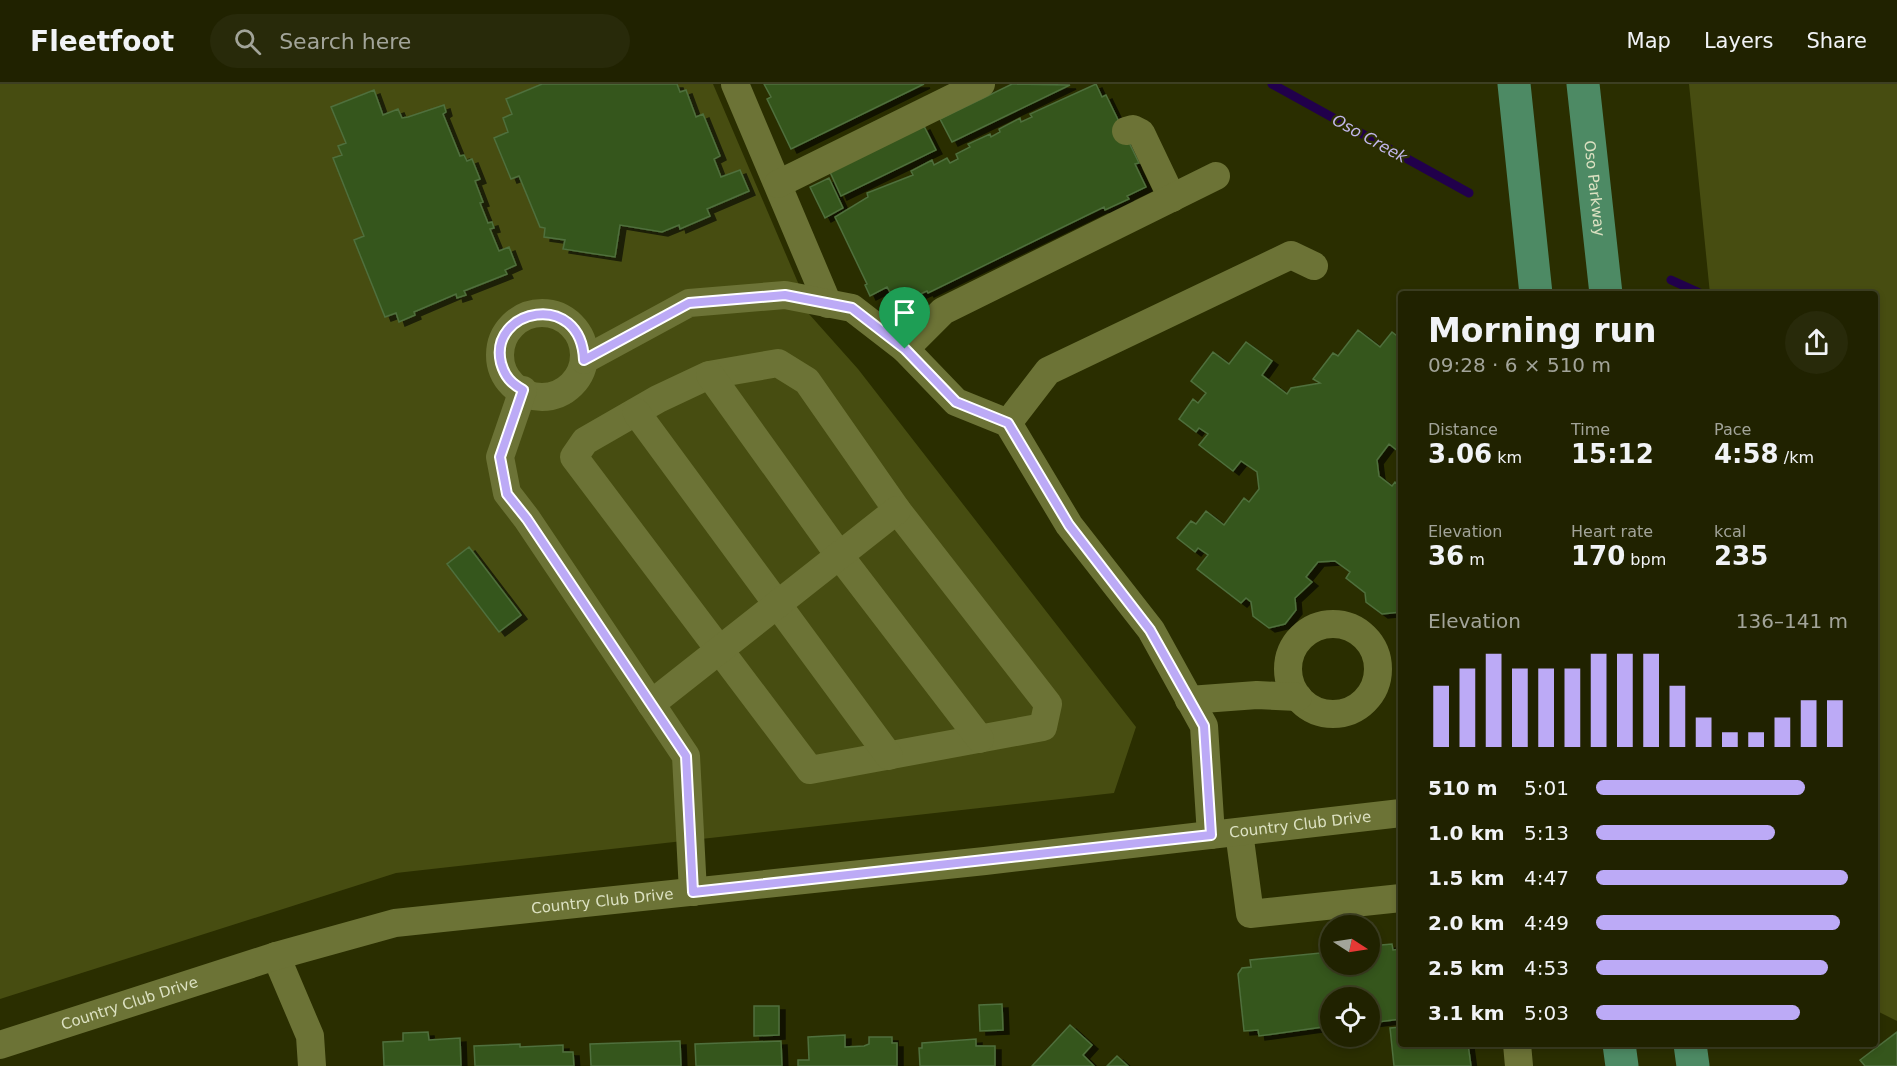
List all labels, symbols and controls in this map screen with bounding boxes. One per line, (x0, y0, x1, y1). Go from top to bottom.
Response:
search box (210, 14, 630, 68)
text: Fleetfoot (30, 25, 174, 58)
icon: search (231, 25, 264, 58)
text: Search here (279, 29, 411, 54)
text: Map (1627, 29, 1671, 53)
text: Layers (1704, 29, 1773, 53)
text: Share (1806, 29, 1867, 53)
water label: Oso Creek (1329, 110, 1411, 167)
street label: Oso Parkway (1580, 139, 1609, 237)
pin (879, 287, 930, 349)
icon: arrive (888, 296, 921, 329)
text: Morning run (1428, 311, 1656, 350)
button: share (1785, 311, 1848, 374)
text: 09:28 · 6 × 510 m (1428, 353, 1611, 377)
text: Distance (1428, 420, 1498, 439)
text: Time (1571, 420, 1610, 439)
text: Pace (1714, 420, 1751, 439)
text: 3.06 (1428, 439, 1492, 469)
text: 15:12 (1571, 439, 1654, 469)
text: 4:58 (1714, 439, 1779, 469)
text: km (1492, 448, 1522, 467)
text: /km (1779, 448, 1814, 467)
text: Elevation (1428, 522, 1502, 541)
text: Heart rate (1571, 522, 1653, 541)
text: kcal (1714, 522, 1746, 541)
text: 36 (1428, 541, 1464, 571)
text: 170 (1571, 541, 1625, 571)
text: 235 (1714, 541, 1768, 571)
text: m (1464, 550, 1485, 569)
text: bpm (1625, 550, 1666, 569)
text: Elevation (1428, 609, 1521, 633)
text: 136–141 m (1736, 609, 1848, 633)
text: 510 m (1428, 776, 1498, 800)
text: 5:01 (1524, 776, 1569, 800)
street label: Country Club Drive (1228, 808, 1372, 842)
text: 1.0 km (1428, 821, 1505, 845)
text: 5:13 (1524, 821, 1569, 845)
text: 1.5 km (1428, 866, 1505, 890)
text: 4:47 (1524, 866, 1569, 890)
street label: Country Club Drive (530, 885, 674, 918)
text: 2.0 km (1428, 911, 1505, 935)
text: 4:49 (1524, 911, 1569, 935)
north arrow (1320, 915, 1380, 975)
map controls (1320, 915, 1380, 1047)
text: 2.5 km (1428, 956, 1505, 980)
text: 4:53 (1524, 956, 1569, 980)
street label: Country Club Drive (59, 973, 200, 1034)
button: locate (1320, 987, 1380, 1047)
text: 3.1 km (1428, 1001, 1505, 1025)
text: 5:03 (1524, 1001, 1569, 1025)

